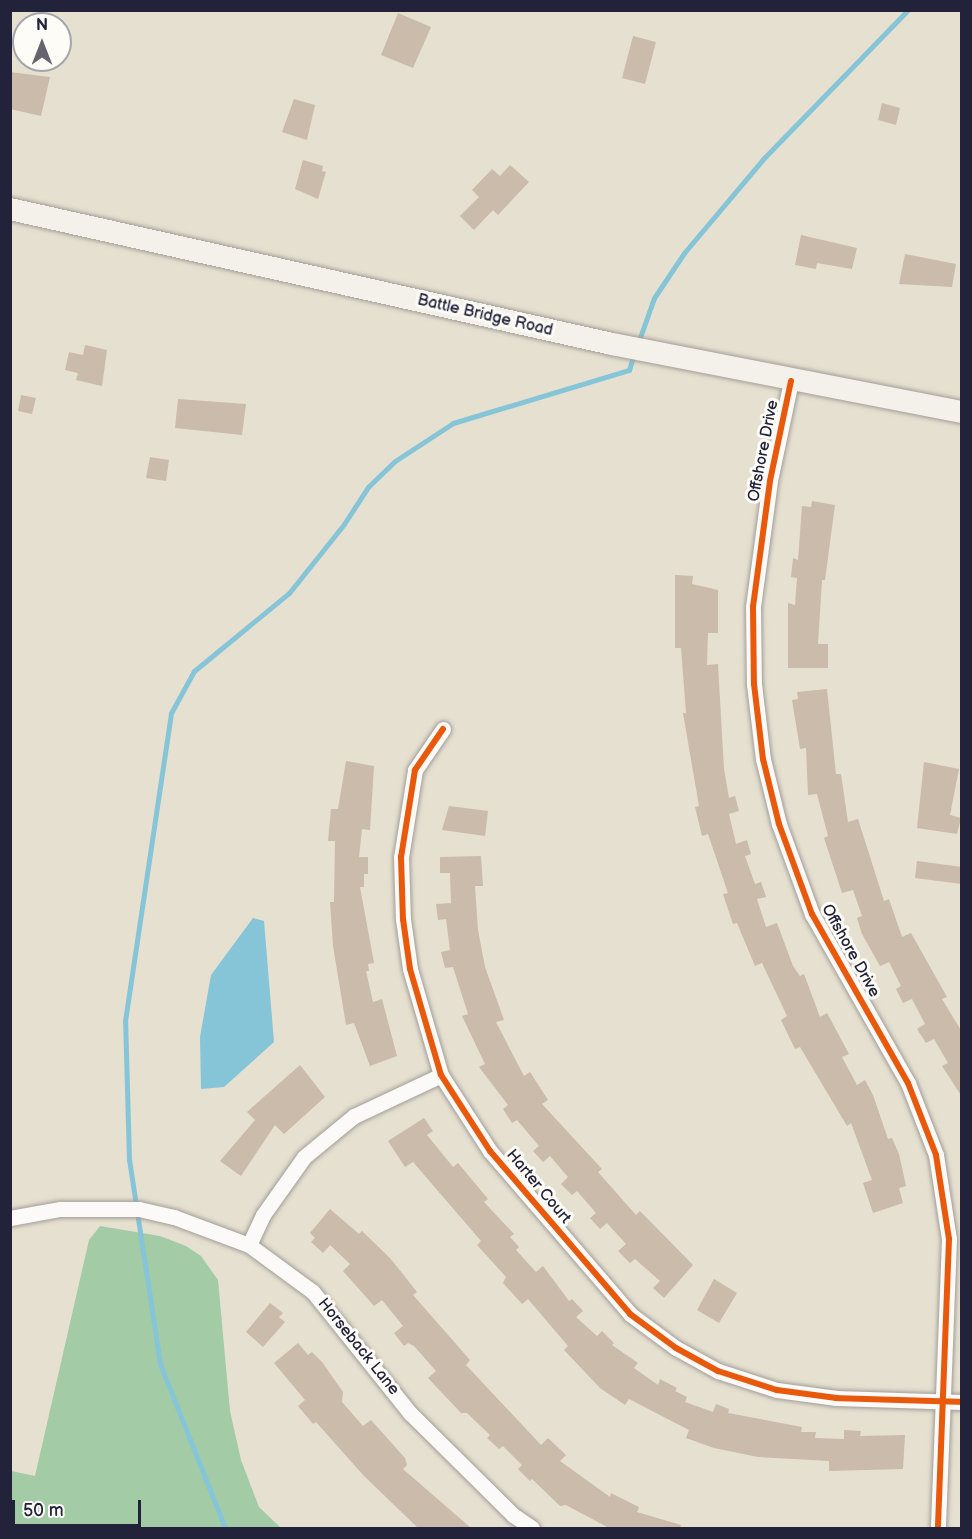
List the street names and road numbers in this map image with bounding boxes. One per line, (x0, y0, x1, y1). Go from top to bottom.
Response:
street label: Battle Bridge Road (415, 291, 555, 341)
street label: Offshore Drive (745, 399, 783, 503)
street label: Offshore Drive (817, 901, 883, 1001)
street label: Harter Court (501, 1146, 575, 1228)
street label: Horseback Lane (313, 1295, 403, 1399)

